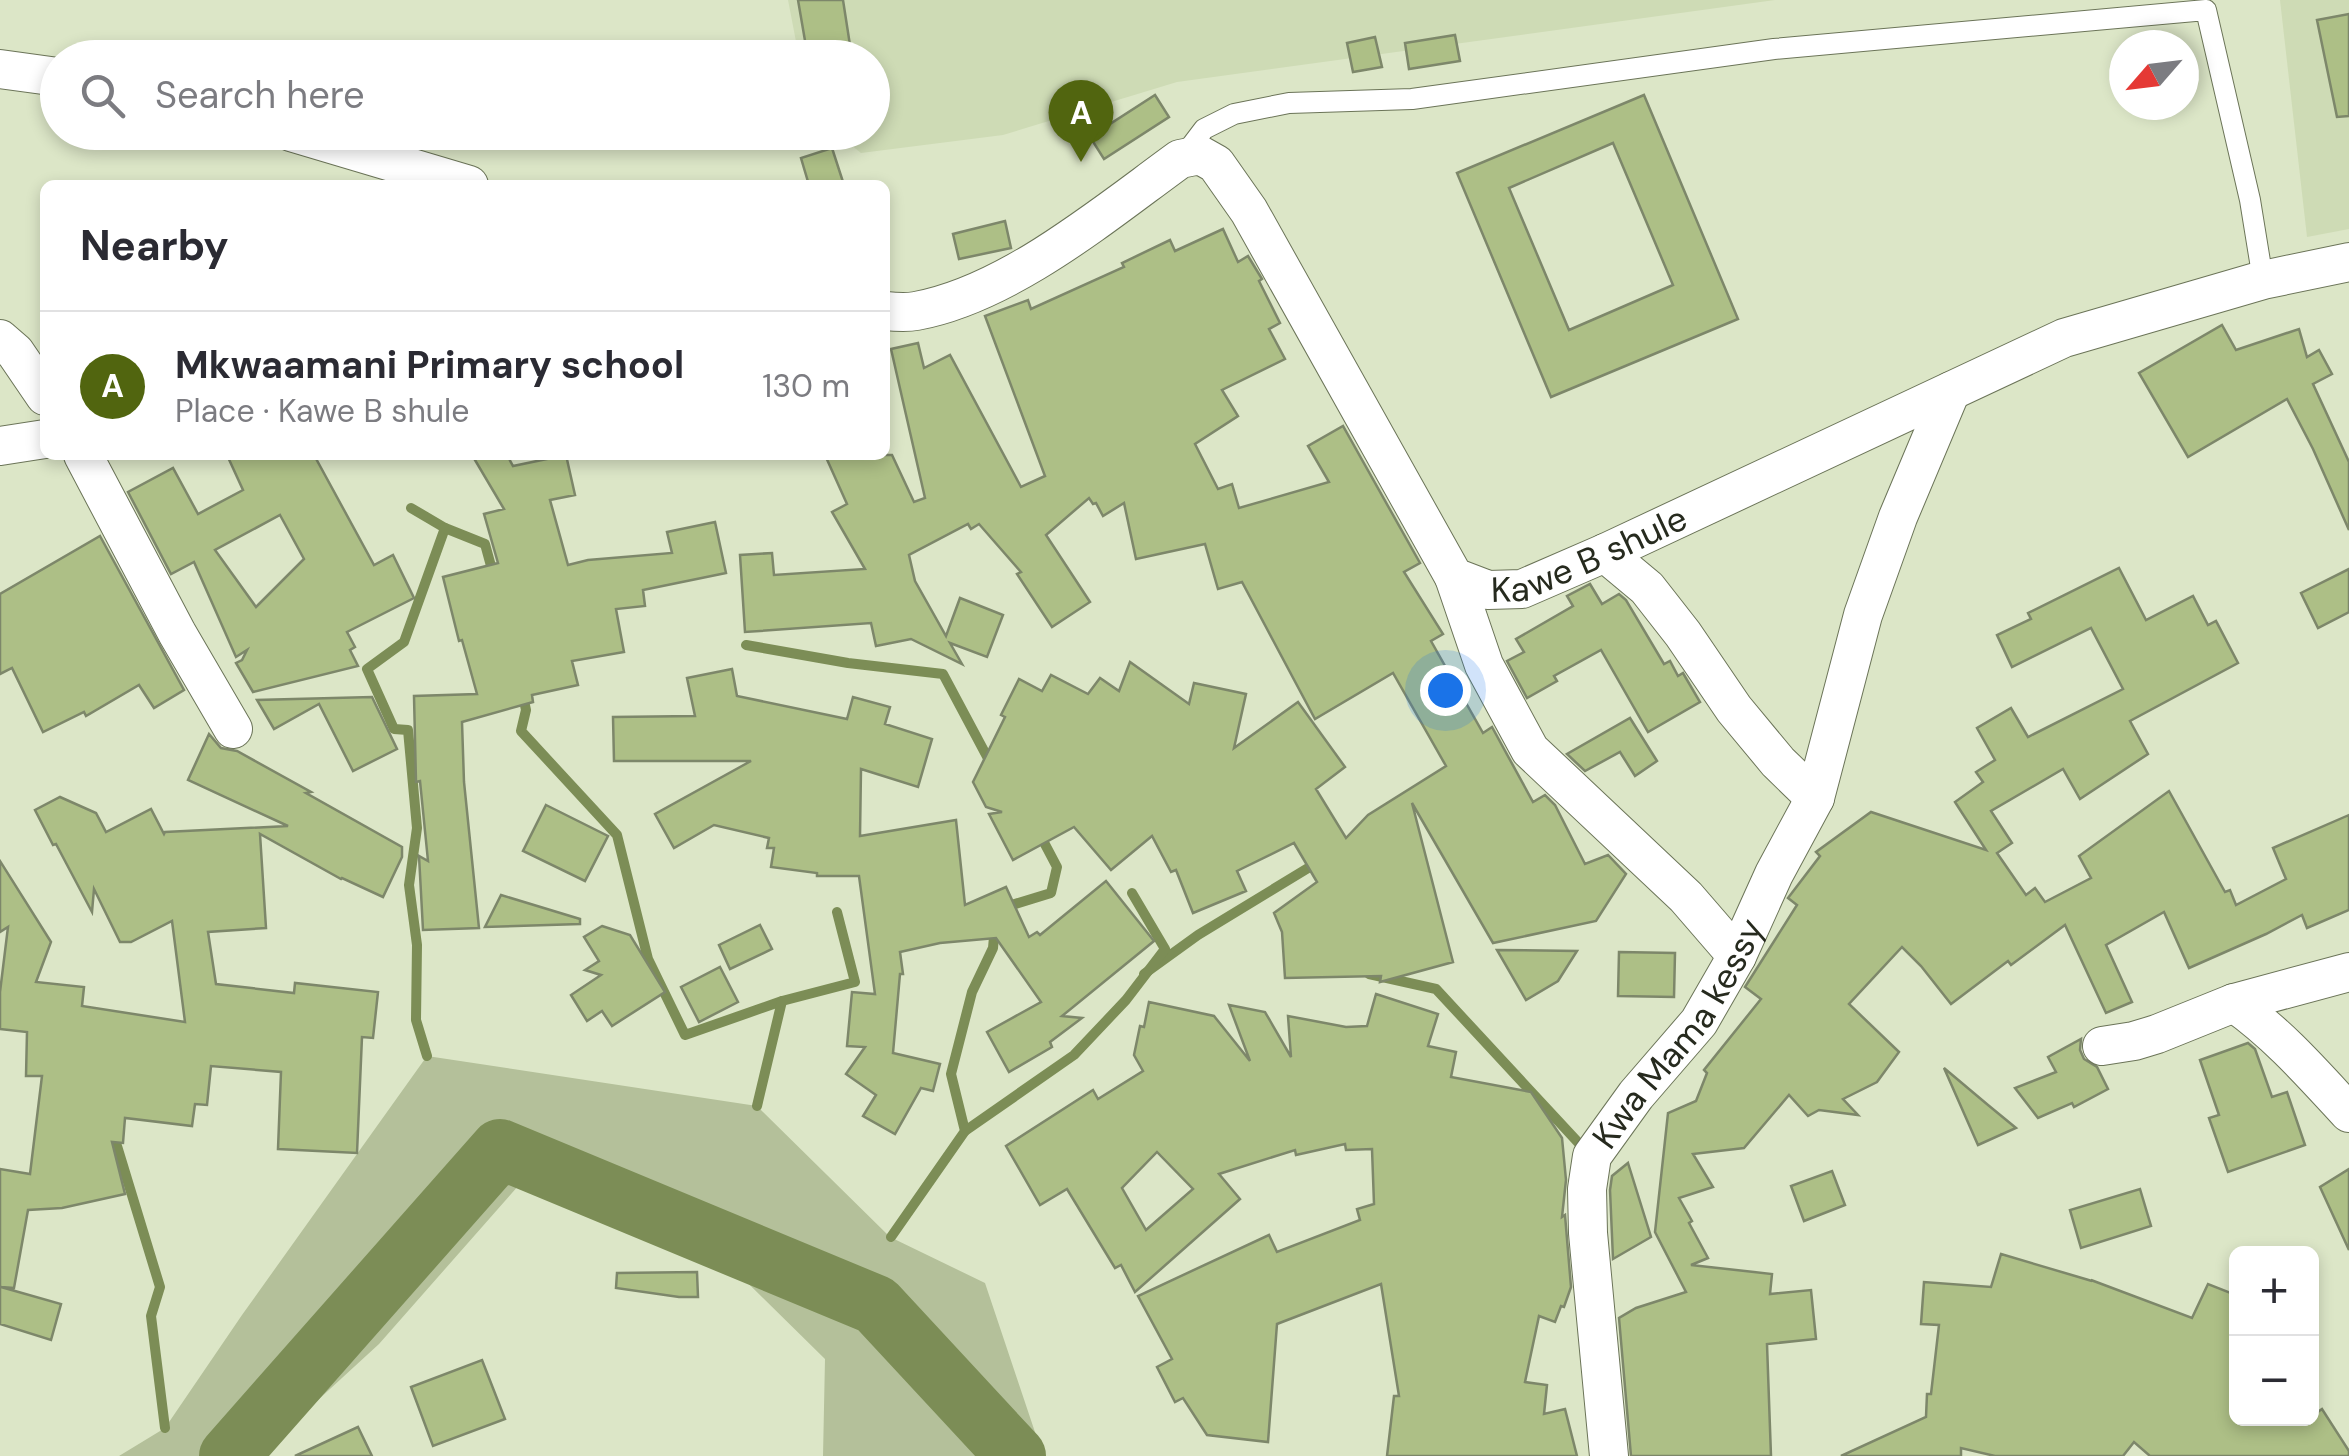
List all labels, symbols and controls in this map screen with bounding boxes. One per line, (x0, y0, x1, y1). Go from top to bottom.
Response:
north arrow (2109, 30, 2199, 120)
search box (40, 40, 890, 150)
icon: search (75, 68, 130, 123)
text: Search here (155, 70, 365, 120)
pin: A (1048, 80, 1114, 162)
text: Nearby (80, 218, 229, 273)
text: Mkwaamani Primary school (175, 340, 684, 390)
text: A (101, 365, 124, 407)
text: 130 m (762, 365, 850, 407)
text: Place · Kawe B shule (175, 390, 469, 432)
street label: Kawe B shule (1490, 495, 1694, 613)
your location (1420, 665, 1471, 716)
street label: Kwa Mama kessy (1582, 911, 1774, 1158)
map controls (2229, 1246, 2319, 1426)
button: + (2229, 1246, 2319, 1336)
button: − (2229, 1336, 2319, 1426)

